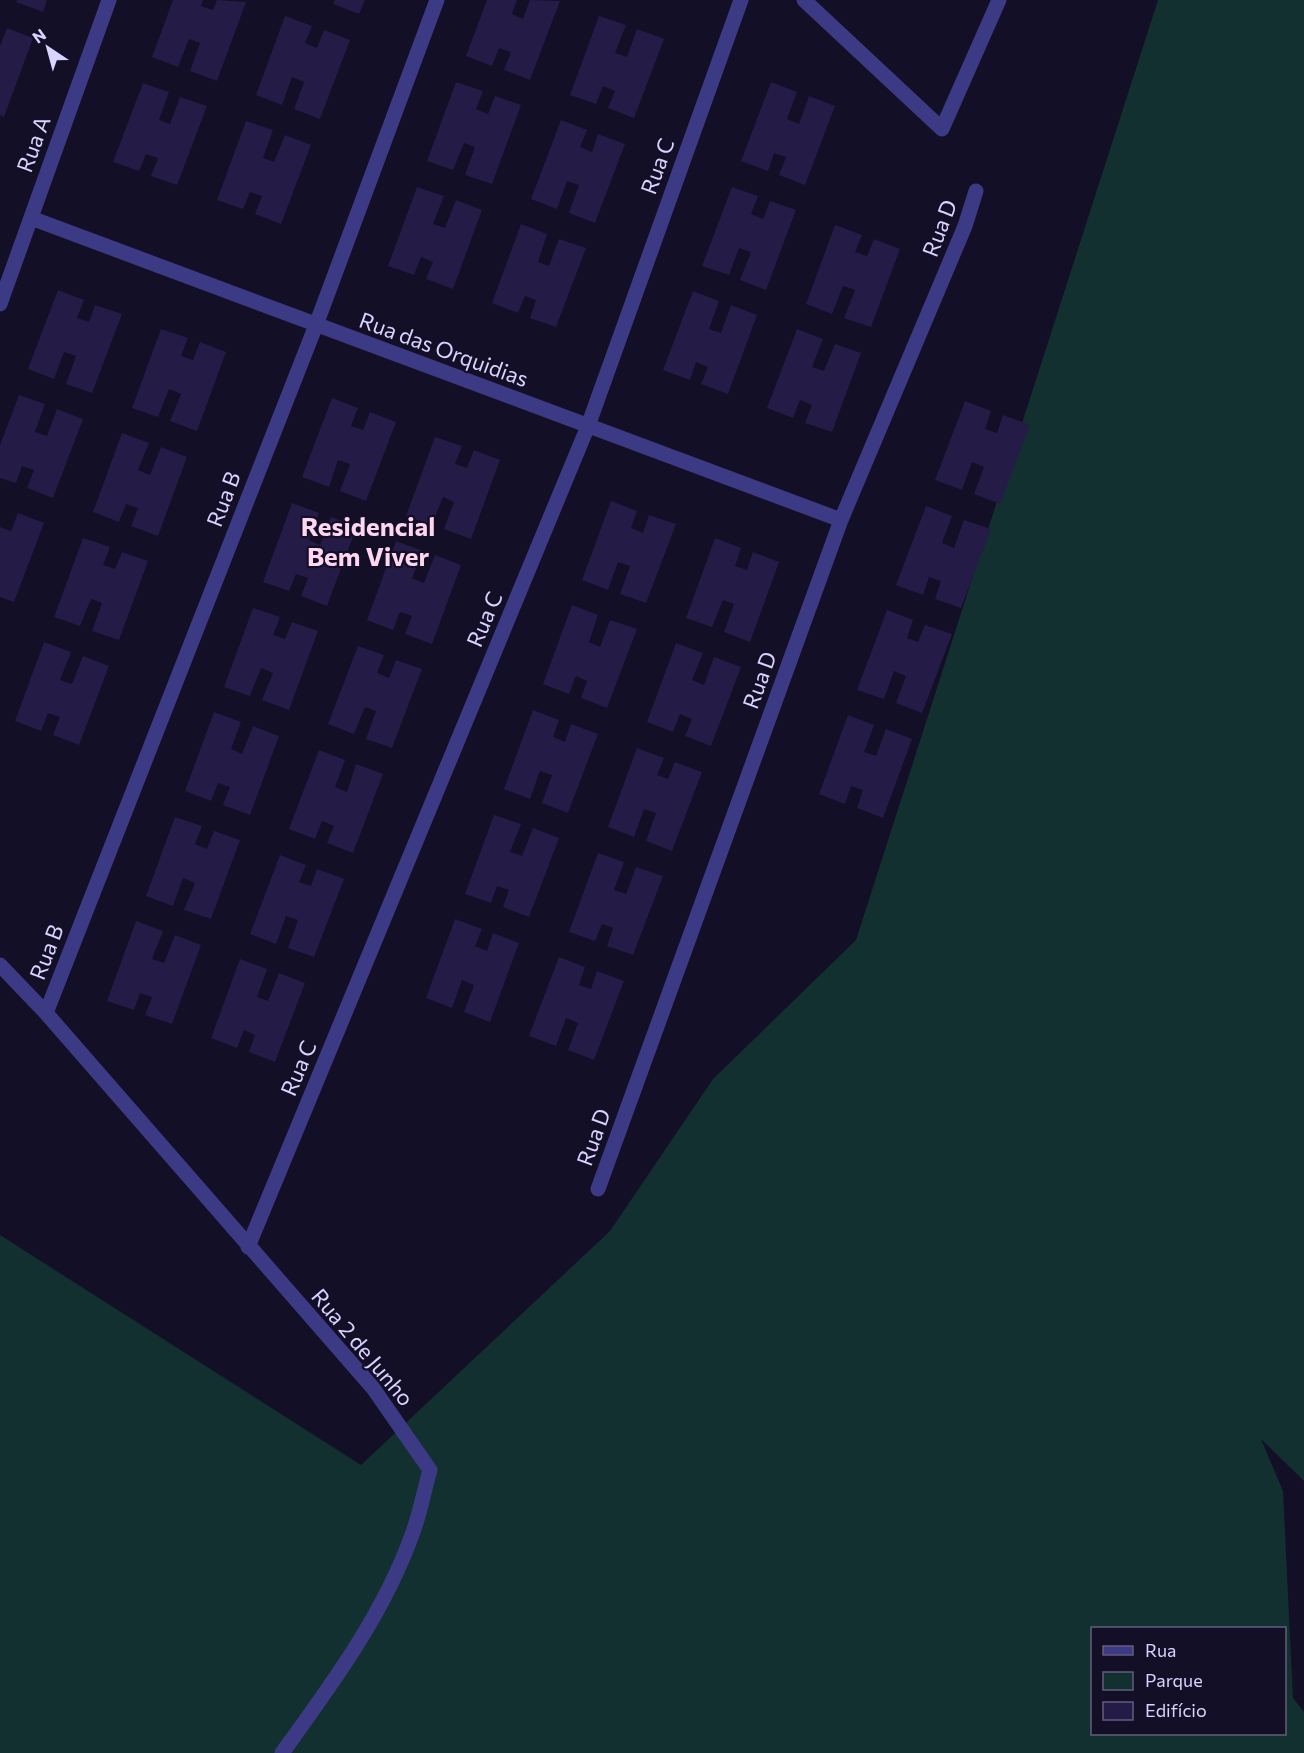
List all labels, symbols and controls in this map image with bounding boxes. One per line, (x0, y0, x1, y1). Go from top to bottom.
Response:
north arrow (18, 18, 78, 78)
text: N (28, 24, 49, 47)
street label: Rua A (10, 112, 56, 176)
street label: Rua C (634, 134, 680, 198)
street label: Rua D (916, 196, 962, 260)
street label: Rua das Orquidias (356, 306, 532, 392)
street label: Rua B (200, 468, 246, 530)
district label: Residencial Bem Viver (301, 510, 435, 571)
street label: Rua C (460, 587, 508, 651)
street label: Rua D (736, 648, 782, 712)
street label: Rua B (23, 921, 69, 983)
street label: Rua C (274, 1036, 322, 1100)
street label: Rua D (570, 1105, 616, 1169)
street label: Rua 2 de Junho (306, 1283, 420, 1411)
legend (1091, 1627, 1286, 1735)
text: Rua (1145, 1639, 1176, 1661)
text: Parque (1145, 1669, 1203, 1691)
text: Edifício (1145, 1699, 1207, 1721)

